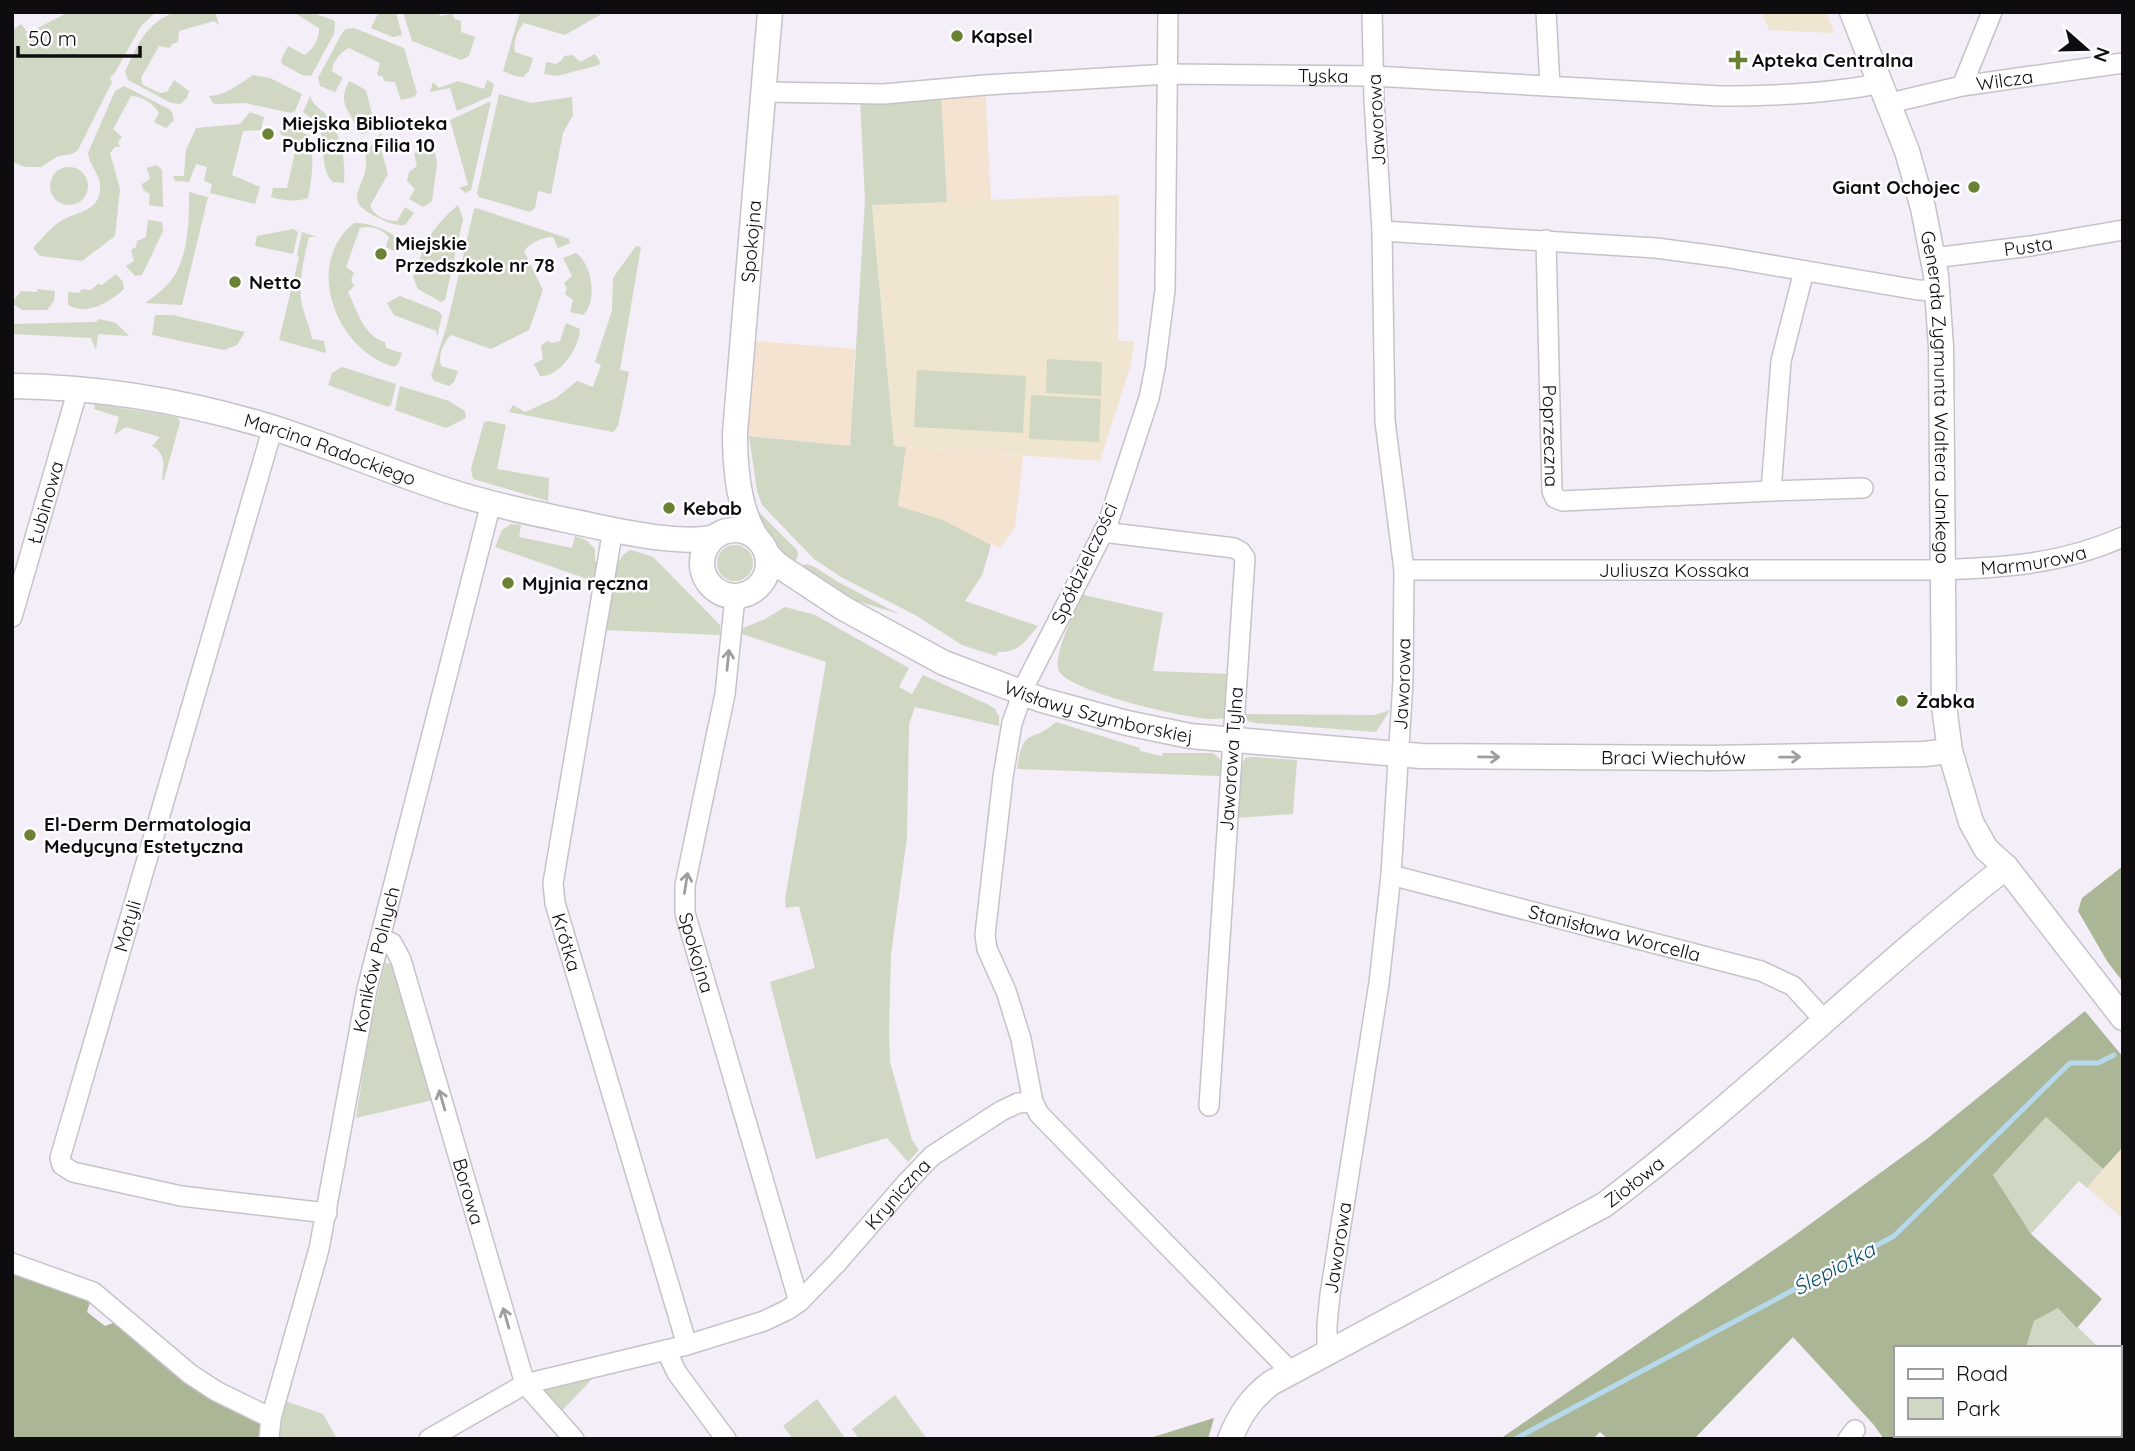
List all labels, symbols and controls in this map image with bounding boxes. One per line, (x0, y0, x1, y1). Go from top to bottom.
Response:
scale bar (18, 14, 140, 58)
north arrow (2051, 14, 2121, 84)
place label: Kapsel (971, 24, 1033, 48)
text: 50 m (28, 25, 77, 51)
marker: Kapsel (949, 28, 965, 44)
text: N (2088, 44, 2116, 65)
place label: Apteka Centralna (1752, 48, 1914, 72)
marker: Apteka Centralna (1730, 52, 1746, 68)
street label: Tyska (1298, 63, 1349, 88)
street label: Wilcza (1975, 64, 2035, 96)
street label: Jaworowa (1362, 73, 1390, 167)
place label: Miejska Biblioteka Publiczna Filia 10 (282, 111, 448, 157)
marker: Miejska Biblioteka Publiczna Filia 10 (260, 126, 276, 142)
place label: Giant Ochojec (1832, 175, 1960, 199)
marker: Giant Ochojec (1966, 179, 1982, 195)
street label: Spokojna (736, 199, 766, 284)
street label: Generała Zygmunta Waltera Jankego (1916, 229, 1955, 564)
street label: Pusta (2003, 230, 2054, 261)
place label: Miejskie Przedszkole nr 78 (395, 231, 555, 277)
marker: Miejskie Przedszkole nr 78 (373, 246, 389, 262)
place label: Netto (249, 270, 302, 294)
marker: Netto (227, 274, 243, 290)
street label: Poprzeczna (1537, 384, 1564, 488)
street label: Marcina Radockiego (241, 408, 419, 491)
street label: Łubinowa (22, 458, 69, 547)
place label: Kebab (683, 496, 742, 520)
street label: Spółdzielczości (1046, 499, 1122, 627)
marker: Kebab (661, 500, 677, 516)
street label: Marmurowa (1980, 539, 2089, 580)
street label: Juliusza Kossaka (1599, 558, 1749, 582)
place label: Myjnia ręczna (522, 571, 648, 595)
marker: Myjnia ręczna (500, 575, 516, 591)
street label: Jaworowa (1388, 638, 1415, 731)
one-way arrow (722, 649, 735, 672)
street label: Wisławy Szymborskiej (1001, 675, 1194, 748)
street label: Jaworowa Tylna (1214, 686, 1248, 832)
place label: Żabka (1916, 689, 1975, 713)
marker: Żabka (1894, 693, 1910, 709)
street label: Braci Wiechułów (1601, 745, 1746, 770)
one-way arrow (1477, 750, 1500, 764)
one-way arrow (1778, 750, 1801, 764)
place label: El-Derm Dermatologia Medycyna Estetyczna (44, 812, 251, 858)
marker: El-Derm Dermatologia Medycyna Estetyczna (22, 827, 38, 843)
one-way arrow (680, 873, 693, 895)
street label: Koników Polnych (347, 884, 405, 1034)
street label: Motyli (108, 897, 146, 955)
street label: Stanisława Worcella (1526, 899, 1703, 967)
street label: Krótka (547, 910, 587, 974)
street label: Spokojna (674, 910, 720, 996)
one-way arrow (434, 1089, 447, 1111)
street label: Ziołowa (1599, 1151, 1669, 1213)
street label: Kryniczna (859, 1153, 935, 1235)
street label: Borowa (448, 1155, 490, 1227)
street label: Jaworowa (1318, 1200, 1356, 1295)
water label: Ślepiotka (1788, 1235, 1880, 1301)
one-way arrow (498, 1307, 511, 1329)
legend (1894, 1346, 2121, 1437)
text: Road (1956, 1360, 2008, 1386)
text: Park (1956, 1395, 2000, 1421)

